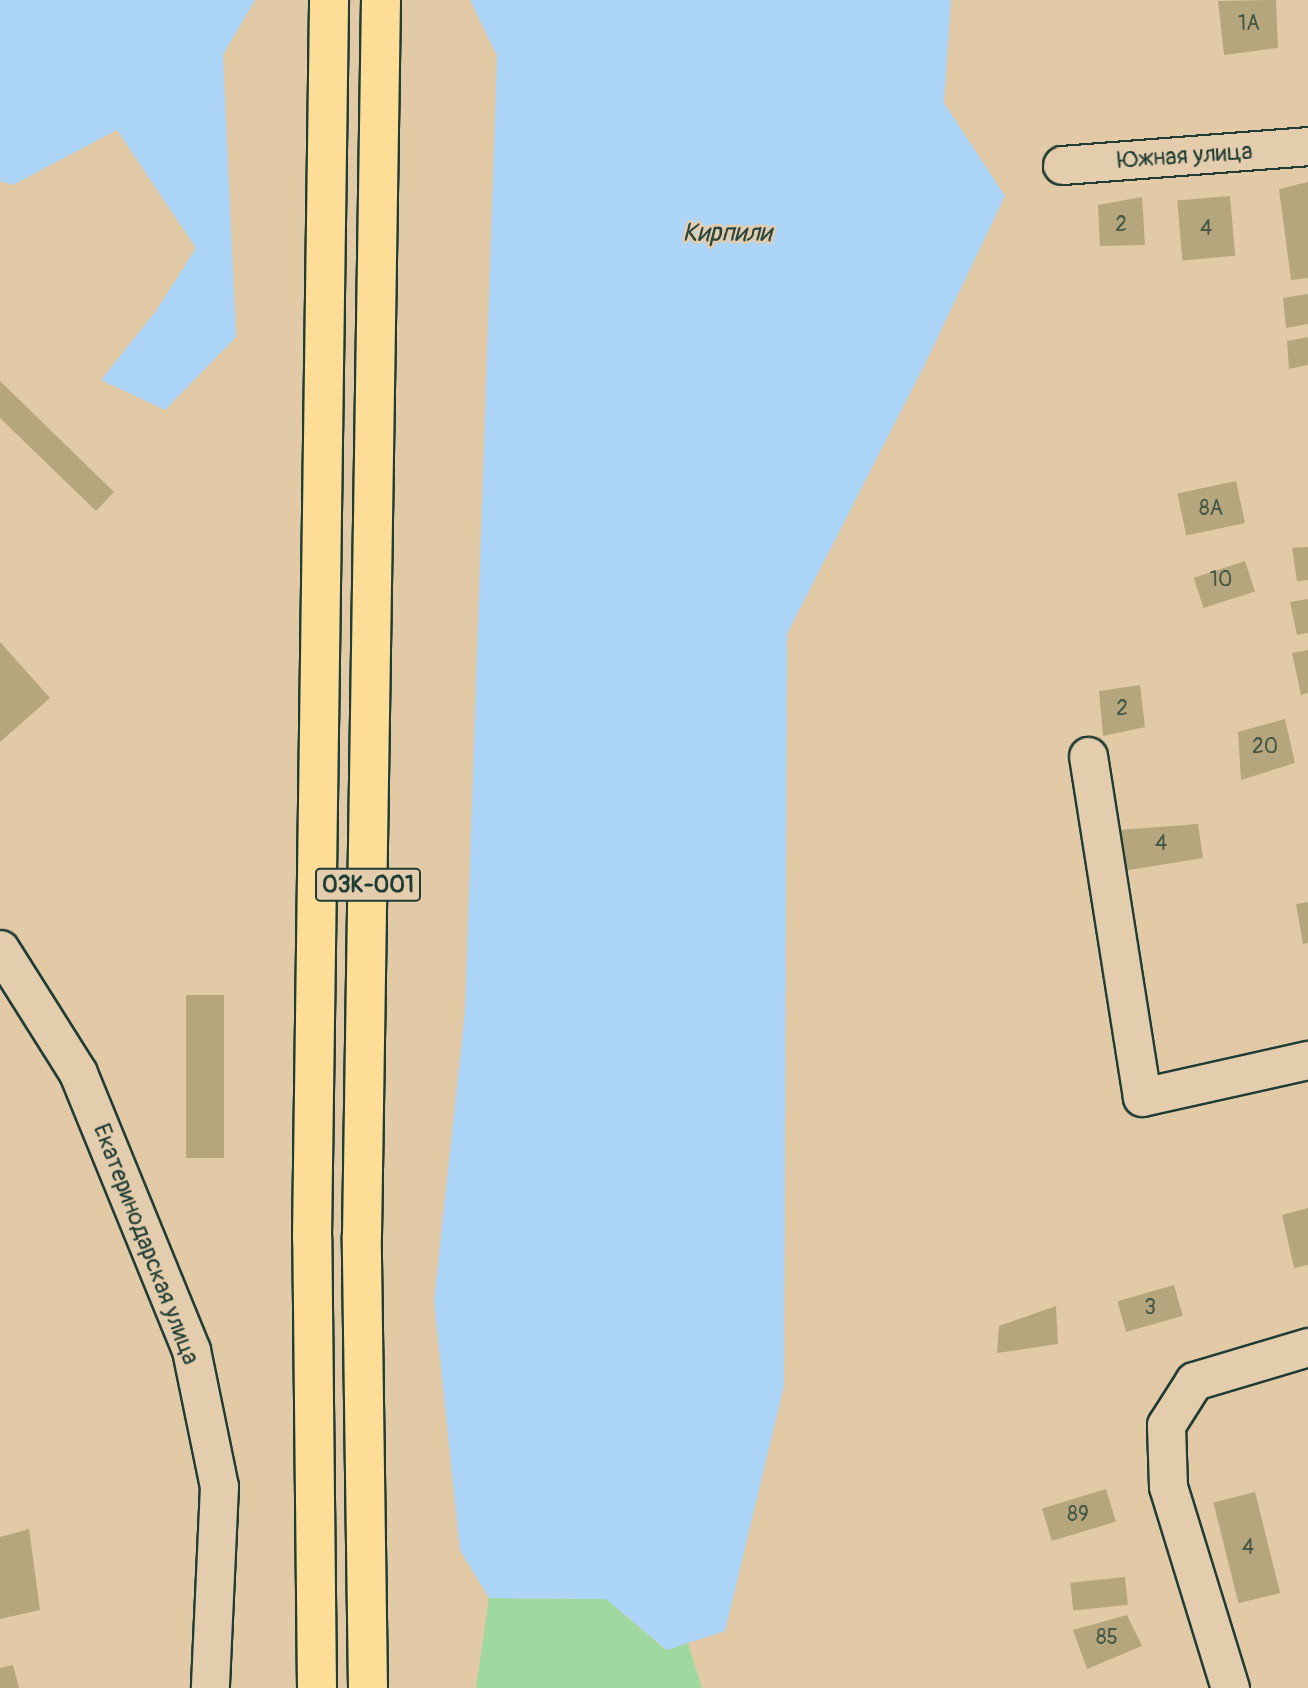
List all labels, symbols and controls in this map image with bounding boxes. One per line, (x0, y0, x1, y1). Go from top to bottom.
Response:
house number: 1А (1238, 11, 1260, 37)
street label: Южная улица (1116, 137, 1254, 175)
house number: 2 (1115, 212, 1127, 238)
house number: 4 (1200, 216, 1212, 242)
water label: Кирпили (683, 218, 771, 250)
house number: 8А (1199, 496, 1223, 522)
house number: 10 (1210, 567, 1232, 593)
house number: 2 (1116, 696, 1128, 722)
house number: 20 (1252, 734, 1278, 760)
house number: 4 (1155, 831, 1167, 857)
road number: 03К-001 (314, 866, 422, 904)
street label: Екатеринодарская улица (87, 1120, 205, 1368)
house number: 3 (1144, 1295, 1156, 1321)
house number: 89 (1067, 1502, 1089, 1528)
house number: 4 (1242, 1535, 1254, 1561)
house number: 85 (1096, 1625, 1118, 1651)

